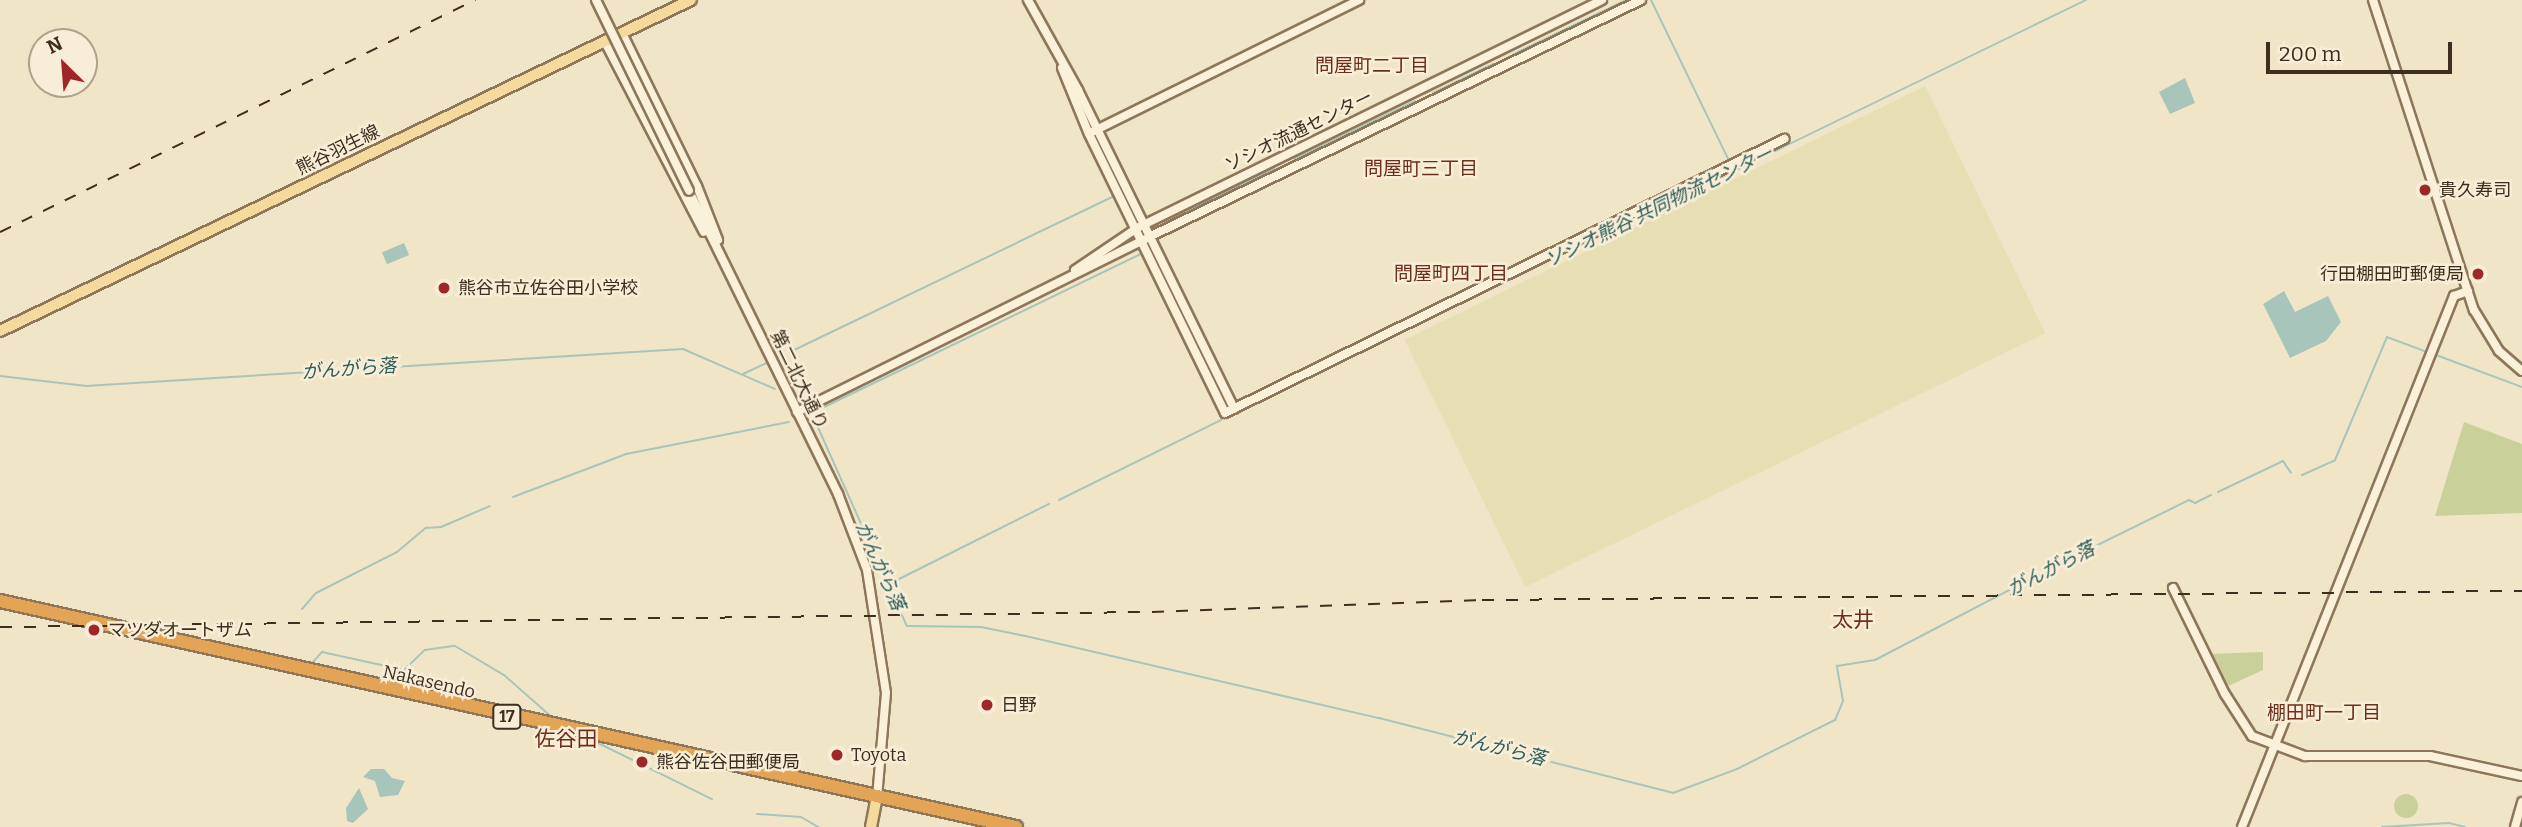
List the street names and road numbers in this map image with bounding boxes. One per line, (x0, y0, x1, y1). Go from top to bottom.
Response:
street label: ソシオ流通センター (1221, 86, 1377, 176)
street label: 熊谷羽生線 (293, 121, 383, 179)
street label: 第二北大通り (766, 327, 832, 433)
street label: Nakasendo (381, 661, 477, 703)
road number: 17 (491, 704, 523, 730)

